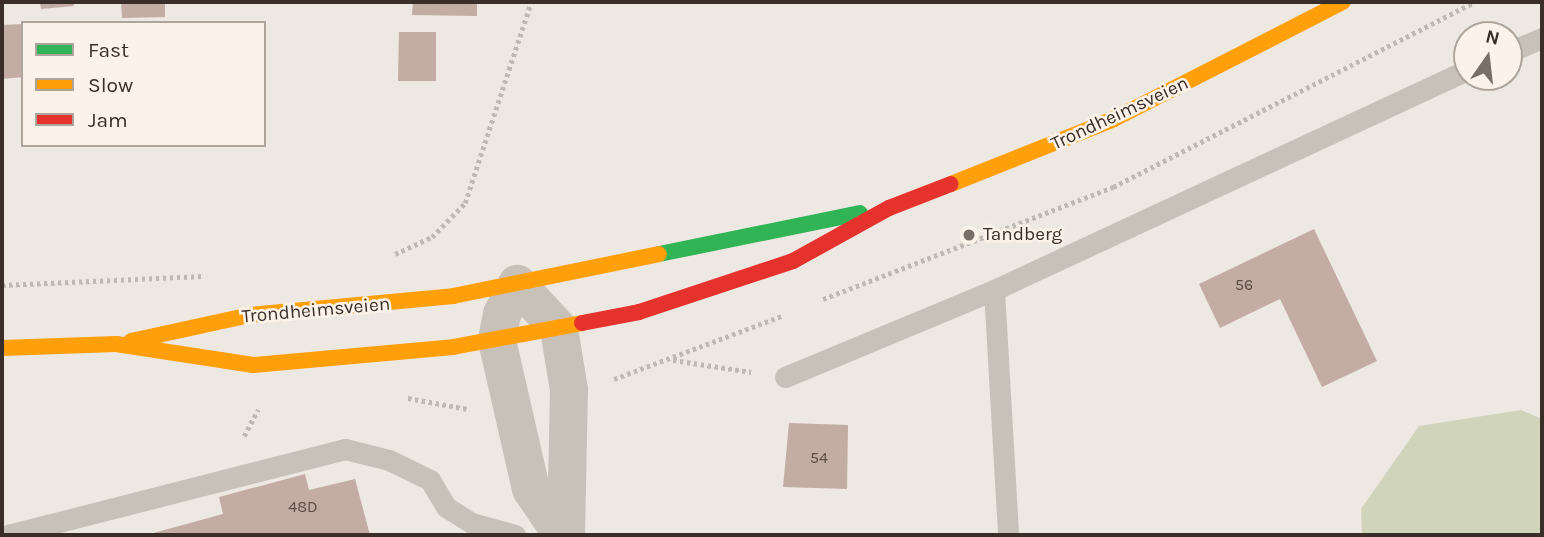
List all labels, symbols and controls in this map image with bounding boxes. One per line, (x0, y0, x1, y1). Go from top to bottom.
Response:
legend (21, 21, 266, 147)
north arrow (1453, 21, 1523, 91)
text: N (1483, 25, 1502, 50)
text: Fast (88, 38, 129, 62)
street label: Trondheimsveien (1048, 72, 1192, 156)
text: Slow (88, 73, 133, 97)
text: Jam (88, 108, 128, 132)
place label: Tandberg (983, 224, 1062, 246)
marker: Tandberg (961, 227, 977, 243)
house number: 56 (1235, 275, 1253, 295)
street label: Trondheimsveien (241, 293, 391, 329)
house number: 54 (810, 448, 828, 468)
house number: 48D (288, 497, 318, 517)

